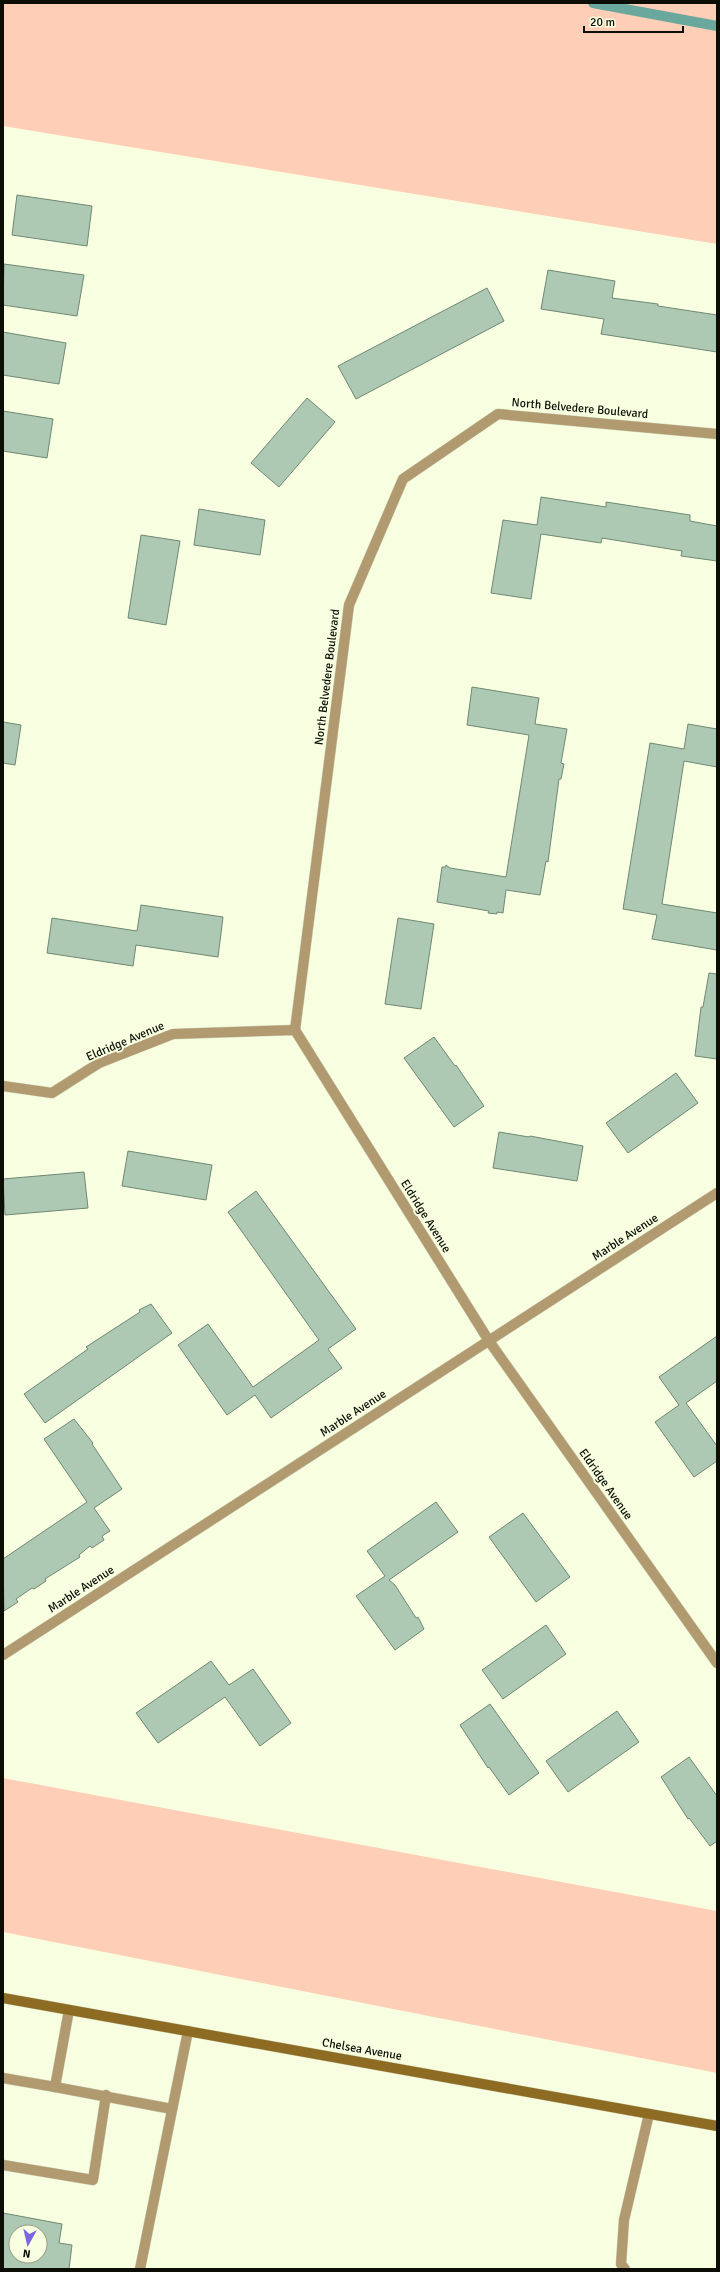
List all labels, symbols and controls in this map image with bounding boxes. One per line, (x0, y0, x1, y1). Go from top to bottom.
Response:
scale bar (584, 8, 683, 34)
text: 20 m (590, 15, 615, 30)
street label: North Belvedere Boulevard (511, 395, 649, 422)
street label: North Belvedere Boulevard (312, 608, 343, 746)
street label: Eldridge Avenue (84, 1018, 166, 1065)
street label: Eldridge Avenue (397, 1177, 454, 1256)
street label: Marble Avenue (589, 1210, 661, 1264)
street label: Marble Avenue (317, 1386, 389, 1440)
street label: Eldridge Avenue (576, 1446, 636, 1523)
street label: Marble Avenue (45, 1562, 117, 1616)
street label: Chelsea Avenue (321, 2035, 403, 2064)
north arrow (8, 2224, 48, 2264)
text: N (22, 2246, 31, 2260)

